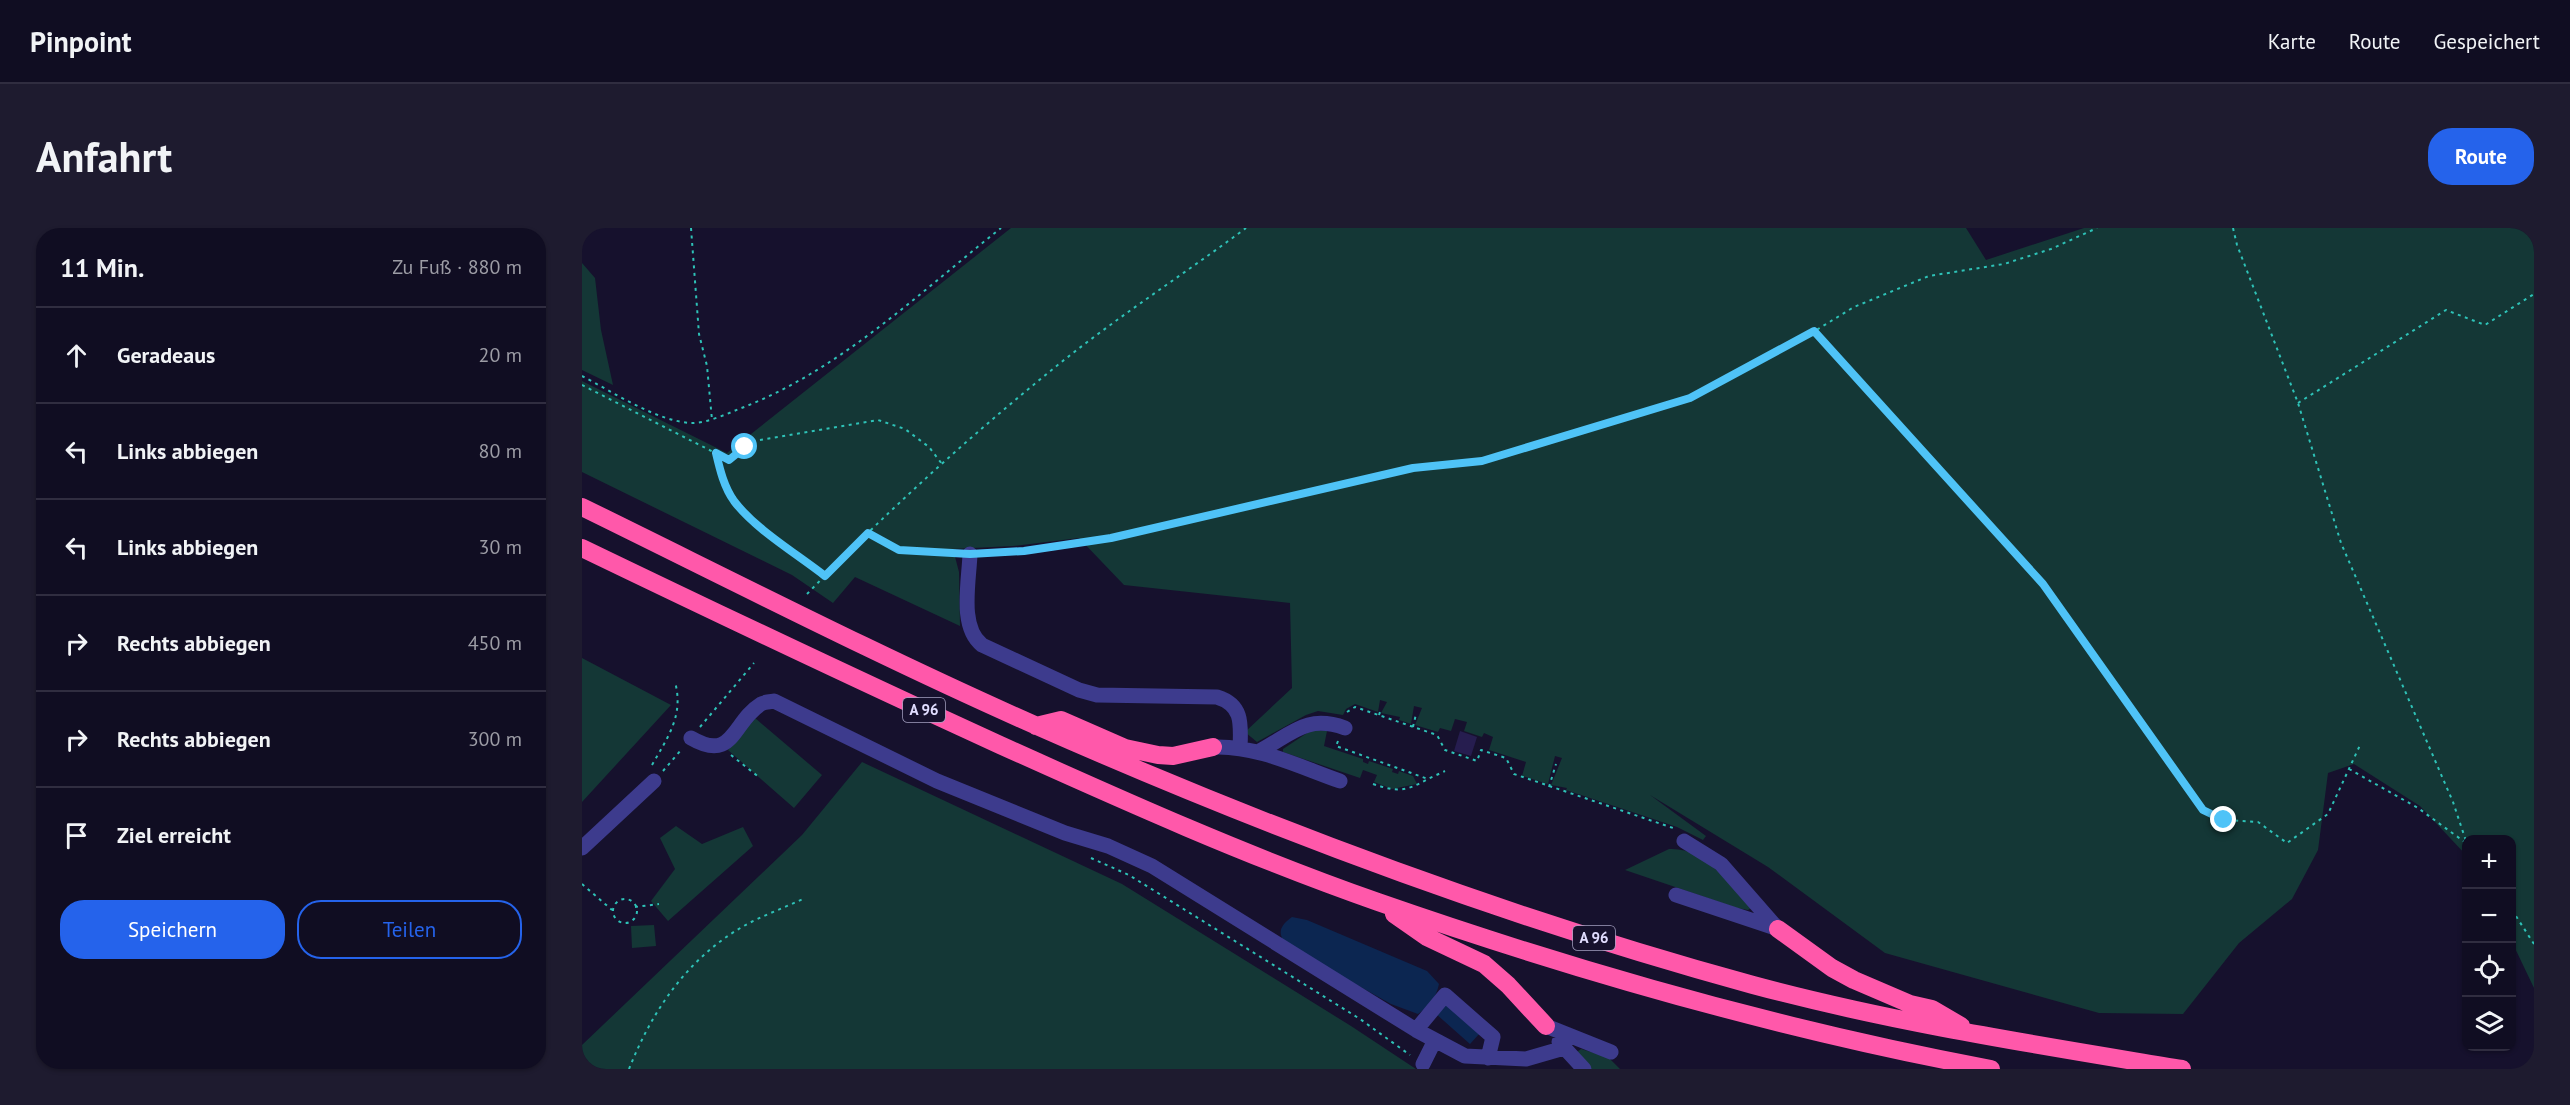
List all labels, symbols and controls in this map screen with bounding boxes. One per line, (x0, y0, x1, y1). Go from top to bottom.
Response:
text: Pinpoint (30, 23, 132, 60)
text: Karte (2268, 28, 2316, 55)
text: Route (2349, 28, 2400, 55)
text: Gespeichert (2433, 28, 2540, 55)
button: Route (2428, 128, 2534, 185)
text: Anfahrt (36, 129, 172, 184)
text: 11 Min. (60, 251, 144, 284)
text: Zu Fuß · 880 m (392, 254, 522, 280)
icon: ahead (60, 339, 93, 372)
text: Geradeaus (117, 341, 215, 369)
text: 20 m (479, 342, 522, 368)
route start (731, 433, 757, 459)
icon: left (60, 435, 93, 468)
text: Links abbiegen (117, 437, 258, 465)
text: 80 m (479, 438, 522, 464)
icon: left (60, 531, 93, 564)
text: Links abbiegen (117, 533, 258, 561)
text: 30 m (479, 534, 522, 560)
icon: right (60, 627, 93, 660)
text: Rechts abbiegen (117, 629, 271, 657)
text: 450 m (468, 630, 522, 656)
road number: A 96 (903, 698, 945, 722)
icon: right (60, 723, 93, 756)
text: Rechts abbiegen (117, 725, 271, 753)
text: 300 m (468, 726, 522, 752)
route end (2210, 806, 2236, 832)
icon: arrive (60, 819, 93, 852)
text: Ziel erreicht (117, 821, 231, 849)
map controls (2462, 835, 2516, 1051)
button: + (2462, 835, 2516, 889)
button: − (2462, 889, 2516, 943)
button: Speichern (60, 900, 285, 959)
button: Teilen (297, 900, 522, 959)
road number: A 96 (1573, 926, 1615, 950)
button: locate (2462, 943, 2516, 997)
button: layers (2462, 997, 2516, 1051)

